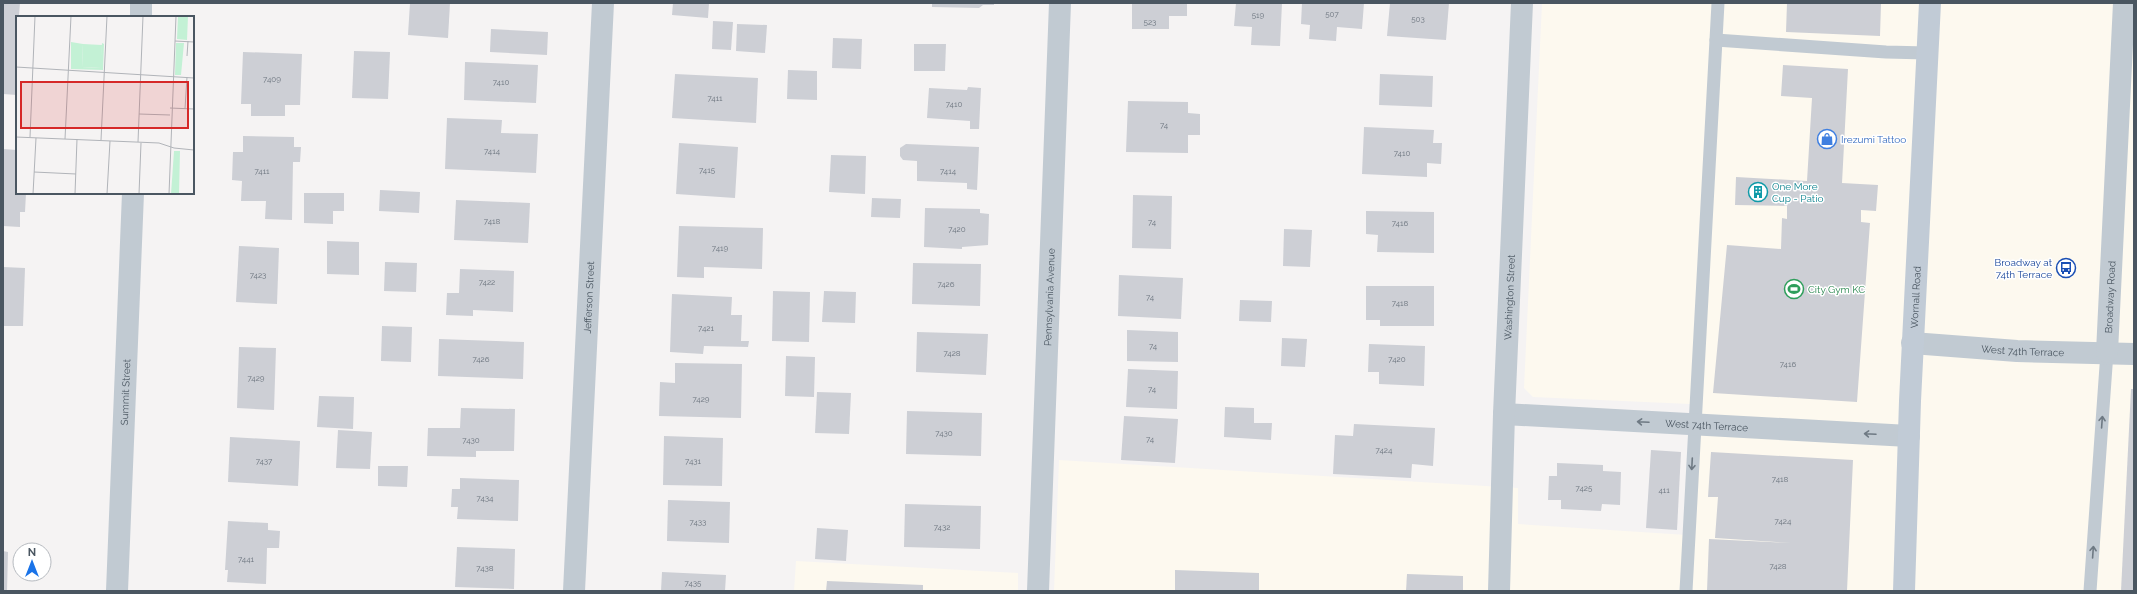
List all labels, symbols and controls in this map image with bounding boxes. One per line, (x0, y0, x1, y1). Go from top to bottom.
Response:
house number: 507 (1325, 9, 1339, 19)
house number: 519 (1252, 10, 1265, 20)
house number: 503 (1411, 14, 1425, 24)
inset map (16, 16, 194, 194)
house number: 523 (1144, 17, 1156, 27)
house number: 7409 (263, 74, 281, 84)
house number: 7410 (493, 77, 509, 87)
house number: 7411 (707, 93, 723, 103)
house number: 7410 (946, 99, 962, 109)
house number: 74 (1160, 120, 1169, 130)
shop icon: Irezumi Tattoo (1816, 128, 1838, 150)
place label: Irezumi Tattoo (1841, 134, 1906, 145)
house number: 7414 (484, 146, 501, 156)
house number: 7410 (1394, 148, 1410, 158)
house number: 7415 (699, 165, 716, 175)
house number: 7411 (254, 166, 270, 176)
house number: 7414 (940, 166, 957, 176)
building icon: One More Cup - Patio (1747, 181, 1769, 203)
place label: One More Cup - Patio (1772, 181, 1823, 204)
house number: 7418 (484, 216, 500, 226)
house number: 74 (1148, 217, 1157, 227)
house number: 7416 (1392, 218, 1408, 228)
house number: 7420 (948, 224, 966, 234)
house number: 7419 (712, 243, 728, 253)
street label: Pennsylvania Avenue (1042, 248, 1056, 346)
street label: Washington Street (1502, 253, 1517, 340)
place label: Broadway at 74th Terrace (1995, 257, 2053, 280)
bus stop icon: Broadway at 74th Terrace (2055, 257, 2077, 279)
street label: Jefferson Street (581, 260, 596, 334)
street label: Broadway Road (2102, 260, 2117, 334)
street label: Wornall Road (1908, 266, 1922, 329)
house number: 7423 (250, 270, 266, 280)
house number: 7422 (479, 277, 495, 287)
sports icon: City Gym KC (1783, 278, 1805, 300)
house number: 7426 (937, 279, 955, 289)
place label: City Gym KC (1808, 284, 1865, 295)
house number: 74 (1146, 292, 1155, 302)
house number: 7418 (1392, 298, 1408, 308)
house number: 7421 (698, 323, 714, 333)
house number: 74 (1149, 341, 1158, 351)
street label: West 74th Terrace (1981, 343, 2064, 358)
house number: 7428 (943, 348, 961, 358)
house number: 7426 (472, 354, 490, 364)
house number: 7420 (1388, 354, 1406, 364)
street label: Summit Street (118, 358, 132, 426)
house number: 7416 (1780, 359, 1796, 369)
house number: 7429 (247, 373, 265, 383)
house number: 74 (1148, 384, 1157, 394)
house number: 7429 (692, 394, 710, 404)
one-way arrow (2099, 416, 2106, 429)
street label: West 74th Terrace (1665, 417, 1749, 433)
one-way arrow (1637, 419, 1650, 426)
house number: 7430 (935, 428, 953, 438)
one-way arrow (1864, 430, 1877, 438)
house number: 74 (1146, 434, 1155, 444)
house number: 7430 (462, 435, 480, 445)
house number: 7424 (1376, 445, 1393, 455)
house number: 7437 (256, 456, 273, 466)
house number: 7431 (685, 456, 702, 466)
one-way arrow (1688, 457, 1696, 470)
house number: 7418 (1772, 474, 1788, 484)
house number: 7425 (1576, 483, 1593, 493)
house number: 411 (1658, 485, 1670, 495)
house number: 7434 (477, 493, 494, 503)
house number: 7424 (1775, 516, 1792, 526)
house number: 7433 (690, 517, 706, 527)
house number: 7432 (934, 522, 950, 532)
north arrow (12, 542, 52, 582)
text: N (28, 546, 36, 559)
one-way arrow (2089, 546, 2096, 559)
house number: 7441 (238, 554, 255, 564)
house number: 7428 (1769, 561, 1787, 571)
house number: 7438 (476, 563, 494, 573)
house number: 7435 (685, 578, 702, 588)

